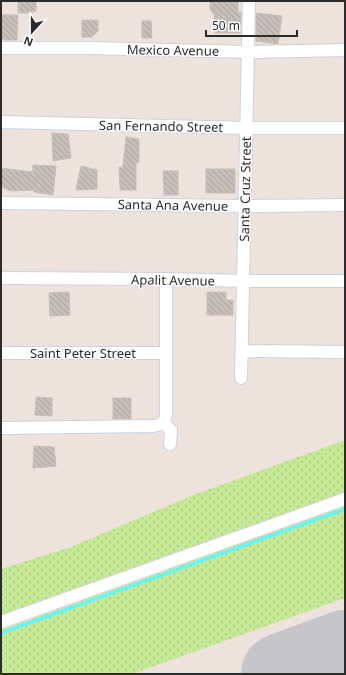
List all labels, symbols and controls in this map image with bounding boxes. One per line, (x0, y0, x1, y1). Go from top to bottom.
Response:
north arrow (12, 12, 52, 52)
scale bar (206, 12, 297, 38)
text: 50 m (212, 17, 240, 34)
text: N (21, 33, 35, 50)
street label: Mexico Avenue (127, 40, 219, 60)
street label: San Fernando Street (99, 116, 224, 136)
street label: Santa Cruz Street (235, 136, 255, 242)
street label: Santa Ana Avenue (118, 195, 228, 215)
street label: Apalit Avenue (131, 270, 215, 290)
street label: Saint Peter Street (30, 344, 136, 362)

